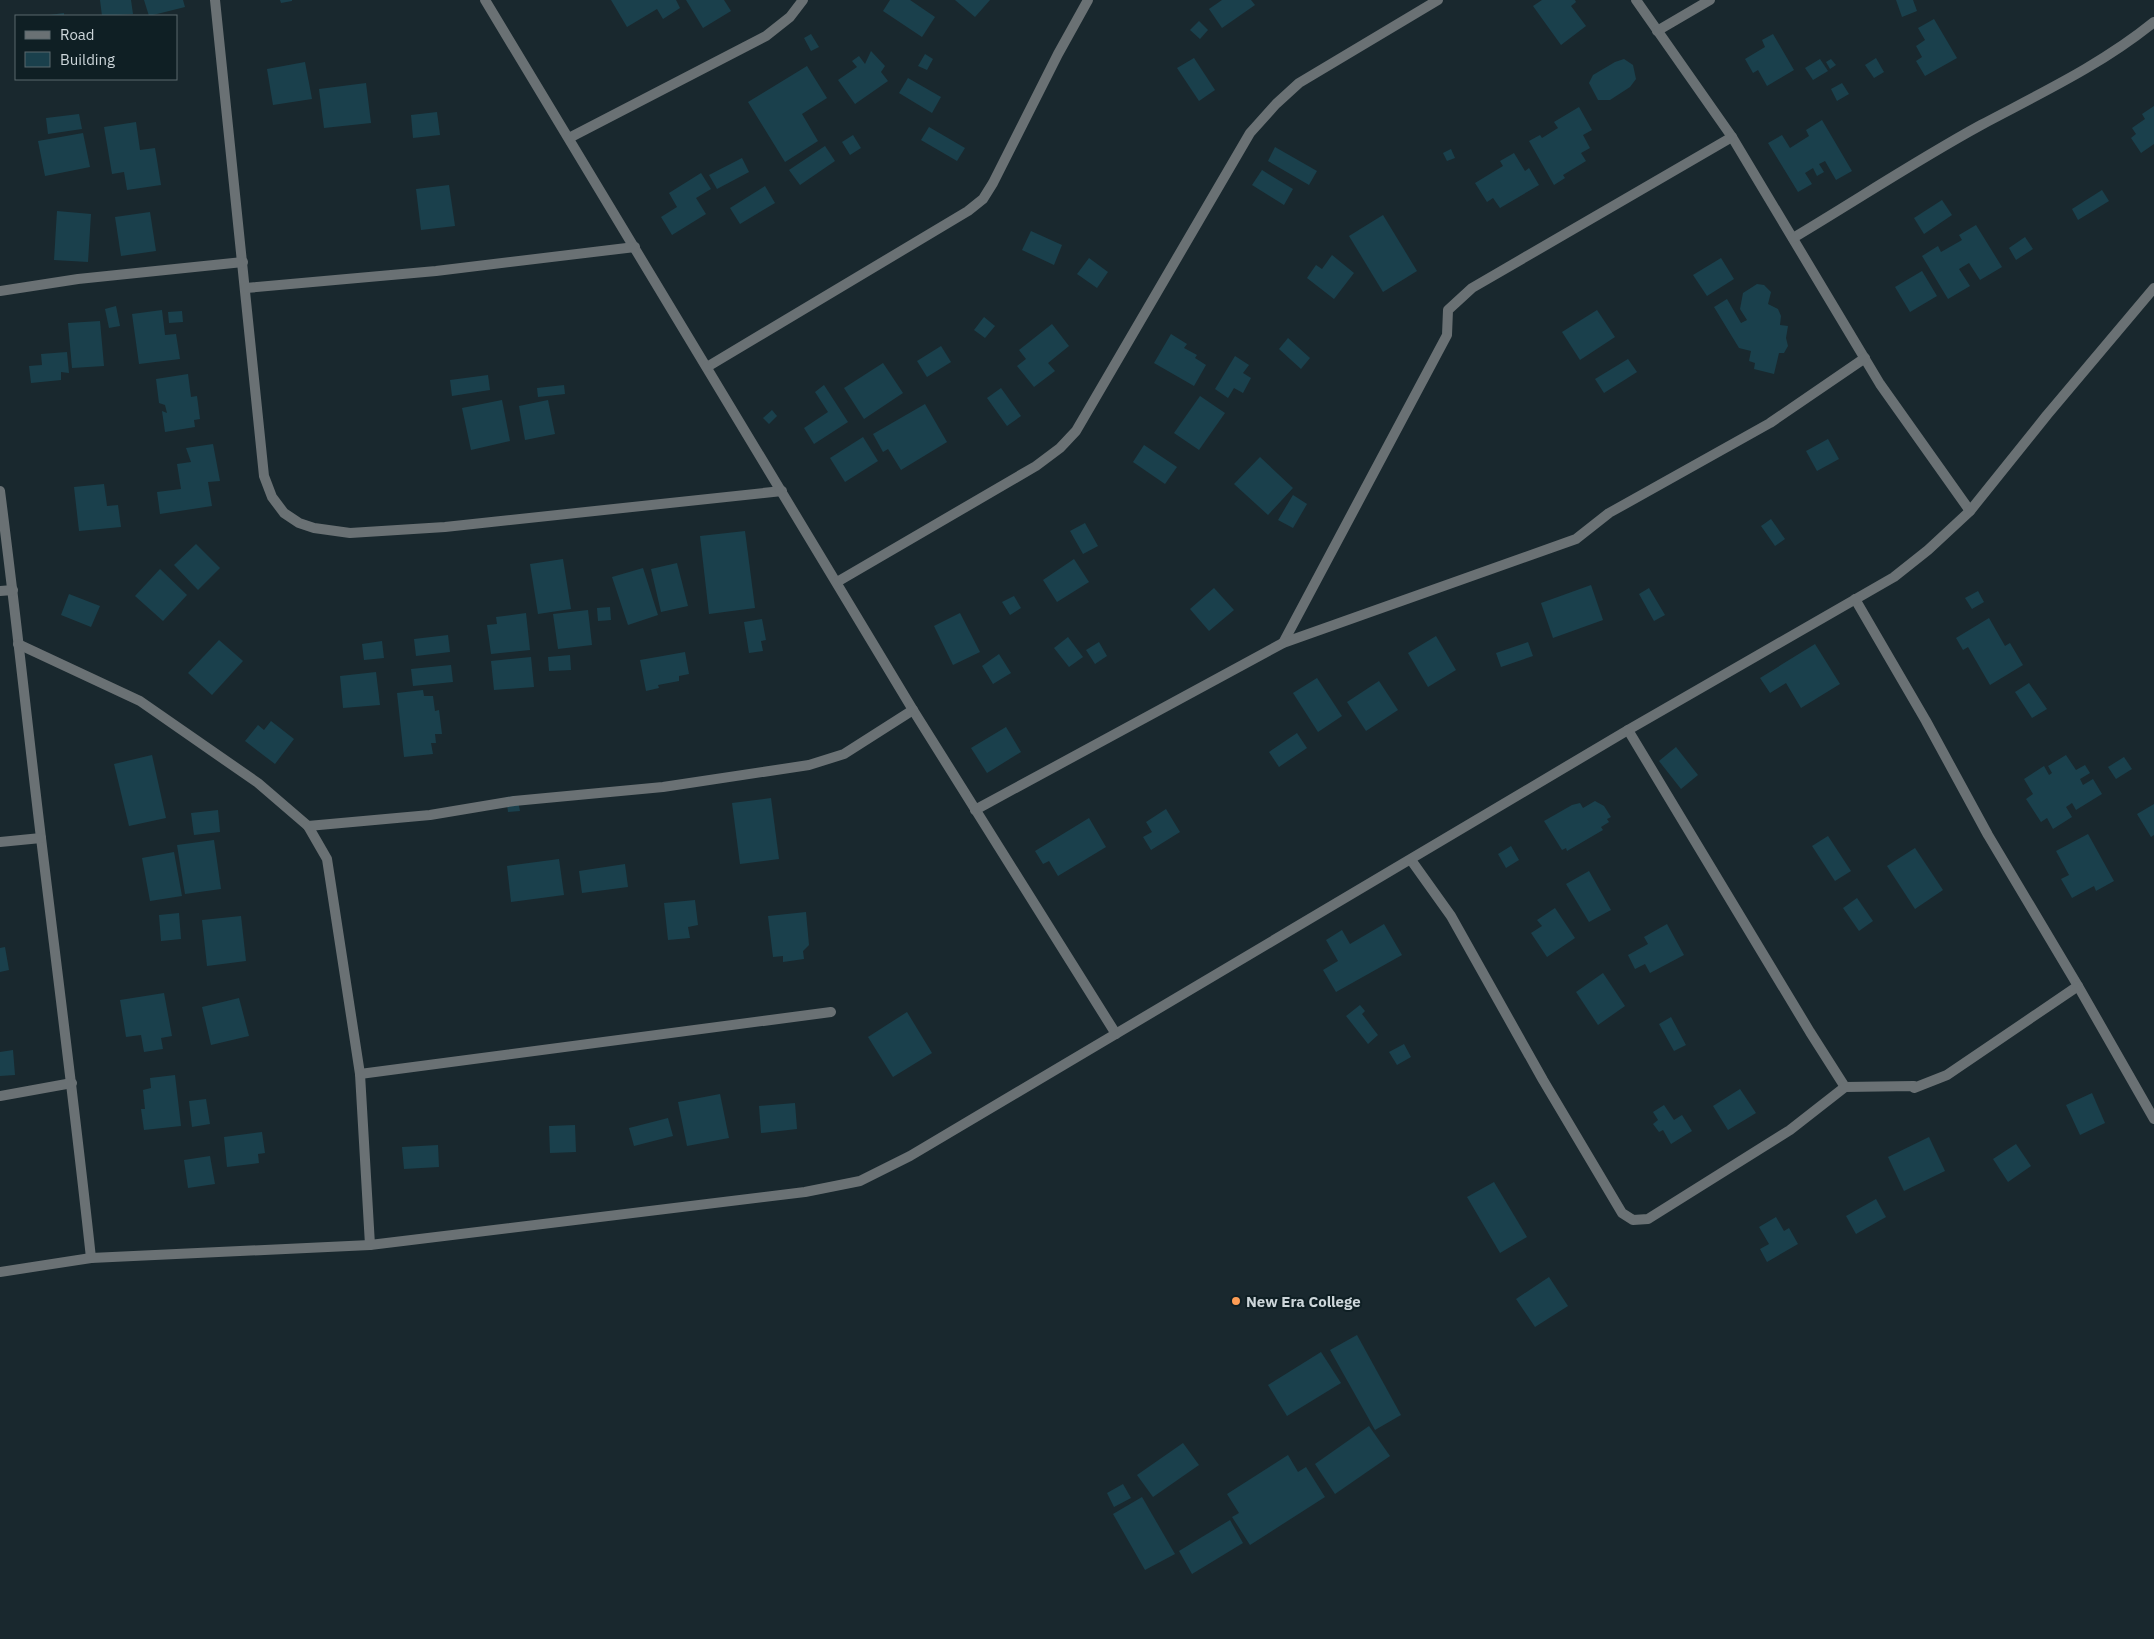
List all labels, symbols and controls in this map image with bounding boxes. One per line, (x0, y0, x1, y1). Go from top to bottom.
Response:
legend (15, 15, 178, 80)
text: Road (60, 25, 95, 44)
text: Building (60, 50, 115, 69)
place label: New Era College (1246, 1292, 1361, 1311)
marker: New Era College (1230, 1295, 1242, 1307)

